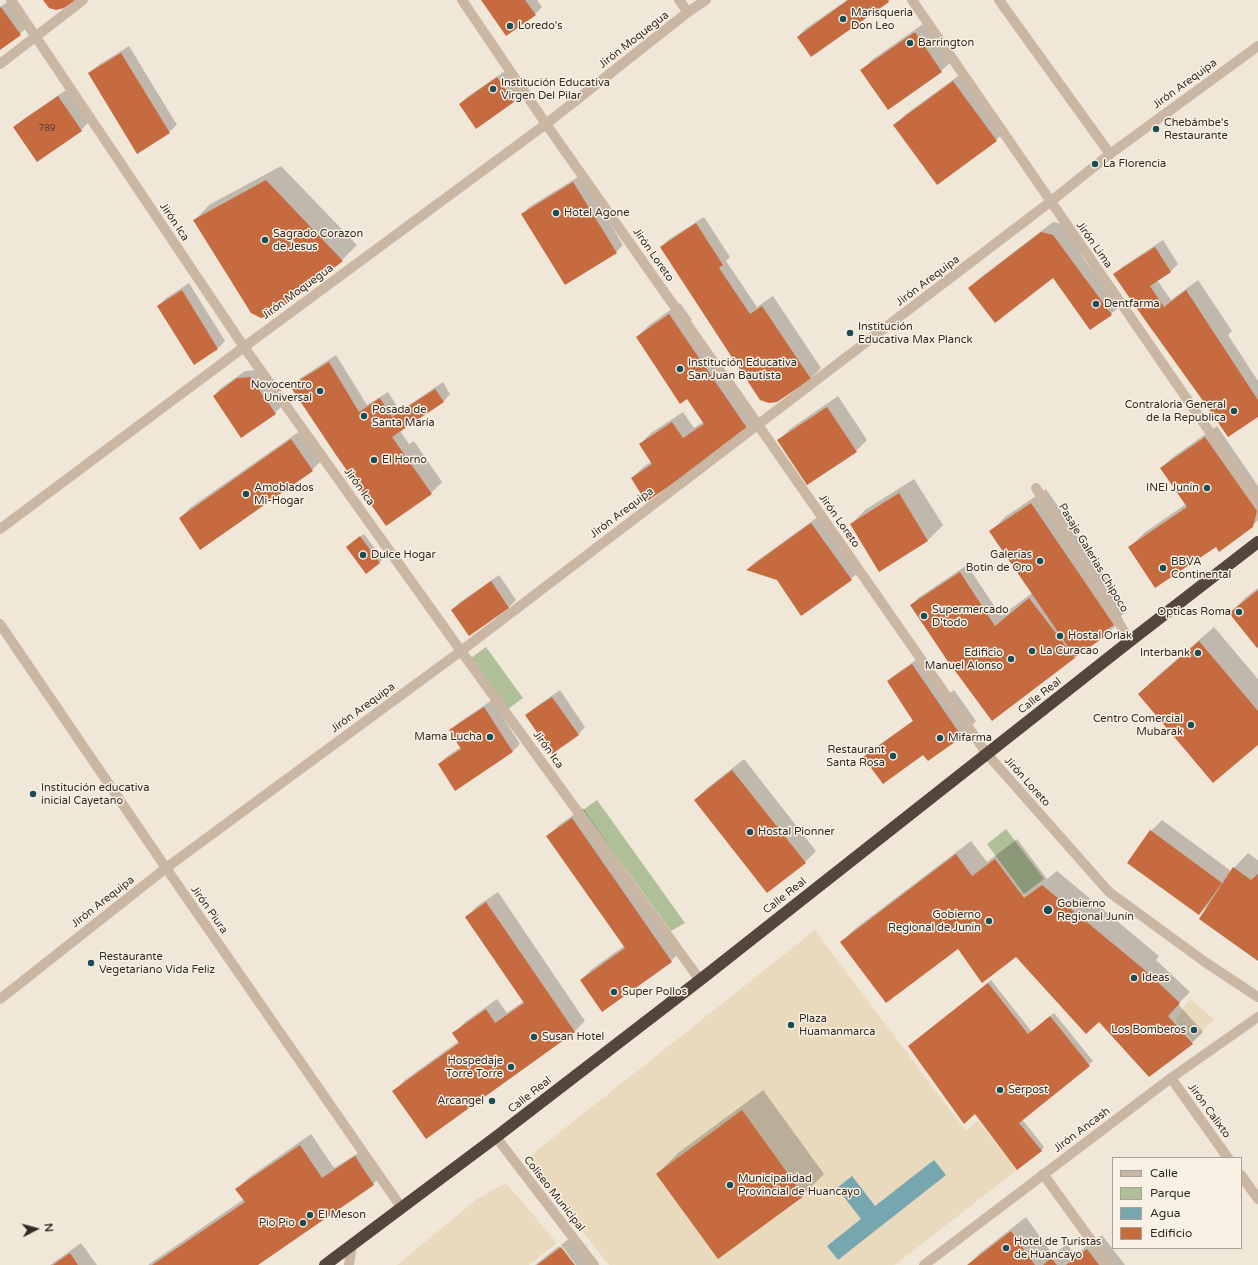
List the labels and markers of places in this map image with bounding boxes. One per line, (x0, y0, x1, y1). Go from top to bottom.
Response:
place label: Marisqueria Don Leo (851, 6, 913, 32)
marker: Marisqueria Don Leo (838, 14, 848, 24)
place label: Loredo's (518, 19, 563, 33)
marker: Loredo's (505, 21, 515, 31)
place label: Barrington (918, 36, 974, 50)
marker: Barrington (905, 38, 915, 48)
place label: Institución Educativa Virgen Del Pilar (501, 76, 610, 102)
marker: Institución Educativa Virgen Del Pilar (488, 84, 498, 94)
place label: Chebámbe's Restaurante (1164, 116, 1229, 142)
marker: Chebámbe's Restaurante (1151, 124, 1161, 134)
place label: La Florencia (1103, 157, 1166, 171)
marker: La Florencia (1090, 159, 1100, 169)
place label: Hotel Agone (564, 206, 629, 220)
marker: Hotel Agone (551, 208, 561, 218)
place label: Sagrado Corazon de Jesus (273, 227, 363, 253)
marker: Sagrado Corazon de Jesus (260, 235, 270, 245)
place label: Dentfarma (1104, 297, 1160, 311)
marker: Dentfarma (1091, 299, 1101, 309)
place label: Institución Educativa Max Planck (858, 320, 973, 346)
marker: Institución Educativa Max Planck (845, 328, 855, 338)
place label: Institución Educativa San Juan Bautista (688, 356, 797, 382)
marker: Institución Educativa San Juan Bautista (675, 364, 685, 374)
place label: Novocentro Universal (251, 378, 312, 404)
marker: Novocentro Universal (315, 386, 325, 396)
place label: Contraloria General de la Republica (1125, 398, 1226, 424)
place label: Posada de Santa María (372, 403, 435, 429)
marker: Contraloria General de la Republica (1229, 406, 1239, 416)
marker: Posada de Santa María (359, 411, 369, 421)
place label: El Horno (382, 453, 427, 467)
marker: El Horno (369, 455, 379, 465)
place label: Amoblados Mi-Hogar (254, 481, 314, 507)
place label: INEI Junín (1146, 481, 1199, 495)
marker: INEI Junín (1202, 483, 1212, 493)
marker: Amoblados Mi-Hogar (241, 489, 251, 499)
place label: Dulce Hogar (371, 548, 436, 562)
place label: Galerias Botin de Oro (966, 548, 1032, 574)
marker: Dulce Hogar (358, 550, 368, 560)
place label: BBVA Continental (1171, 555, 1231, 581)
marker: Galerias Botin de Oro (1035, 556, 1045, 566)
marker: BBVA Continental (1158, 563, 1168, 573)
place label: Supermercado D'todo (932, 603, 1009, 629)
place label: Opticas Roma (1157, 605, 1231, 619)
marker: Opticas Roma (1234, 607, 1244, 617)
marker: Supermercado D'todo (919, 611, 929, 621)
place label: Hostal Orlak (1068, 629, 1132, 643)
marker: Hostal Orlak (1055, 631, 1065, 641)
place label: La Curacao (1040, 644, 1099, 658)
place label: Edificio Manuel Alonso (925, 646, 1003, 672)
marker: La Curacao (1027, 646, 1037, 656)
place label: Interbank (1140, 646, 1190, 660)
marker: Interbank (1193, 648, 1203, 658)
marker: Edificio Manuel Alonso (1006, 654, 1016, 664)
place label: Centro Comercial Mubarak (1093, 712, 1183, 738)
marker: Centro Comercial Mubarak (1186, 720, 1196, 730)
place label: Mama Lucha (414, 730, 482, 744)
place label: Mifarma (948, 731, 992, 745)
marker: Mama Lucha (485, 732, 495, 742)
marker: Mifarma (935, 733, 945, 743)
place label: Restaurant Santa Rosa (826, 743, 885, 769)
marker: Restaurant Santa Rosa (888, 751, 898, 761)
place label: Institución educativa inicial Cayetano (41, 781, 149, 807)
marker: Institución educativa inicial Cayetano (28, 789, 38, 799)
place label: Hostal Pionner (758, 825, 835, 839)
marker: Hostal Pionner (745, 827, 755, 837)
place label: Gobierno Regional Junín (1057, 897, 1134, 923)
marker: Gobierno Regional Junín (1042, 904, 1054, 916)
place label: Gobierno Regional de Junín (888, 908, 981, 934)
marker: Gobierno Regional de Junín (984, 916, 994, 926)
place label: Restaurante Vegetariano Vida Feliz (99, 950, 215, 976)
marker: Restaurante Vegetariano Vida Feliz (86, 958, 96, 968)
place label: Ideas (1142, 971, 1170, 985)
marker: Ideas (1129, 973, 1139, 983)
place label: Super Pollos (622, 985, 687, 999)
marker: Super Pollos (609, 987, 619, 997)
place label: Plaza Huamanmarca (799, 1012, 875, 1038)
marker: Plaza Huamanmarca (786, 1020, 796, 1030)
place label: Los Bomberos (1111, 1023, 1186, 1037)
marker: Los Bomberos (1189, 1025, 1199, 1035)
place label: Susan Hotel (542, 1030, 604, 1044)
marker: Susan Hotel (529, 1032, 539, 1042)
place label: Hospedaje Torre Torre (446, 1054, 503, 1080)
marker: Hospedaje Torre Torre (506, 1062, 516, 1072)
place label: Serpost (1008, 1083, 1048, 1097)
marker: Serpost (995, 1085, 1005, 1095)
place label: Arcangel (437, 1094, 484, 1108)
marker: Arcangel (487, 1096, 497, 1106)
place label: Municipalidad Provincial de Huancayo (738, 1172, 860, 1198)
marker: Municipalidad Provincial de Huancayo (725, 1180, 735, 1190)
place label: El Meson (318, 1208, 366, 1222)
marker: El Meson (305, 1210, 315, 1220)
place label: Pio Pio (259, 1216, 295, 1230)
marker: Pio Pio (298, 1218, 308, 1228)
place label: Hotel de Turistas de Huancayo (1014, 1235, 1101, 1261)
marker: Hotel de Turistas de Huancayo (1001, 1243, 1011, 1253)

